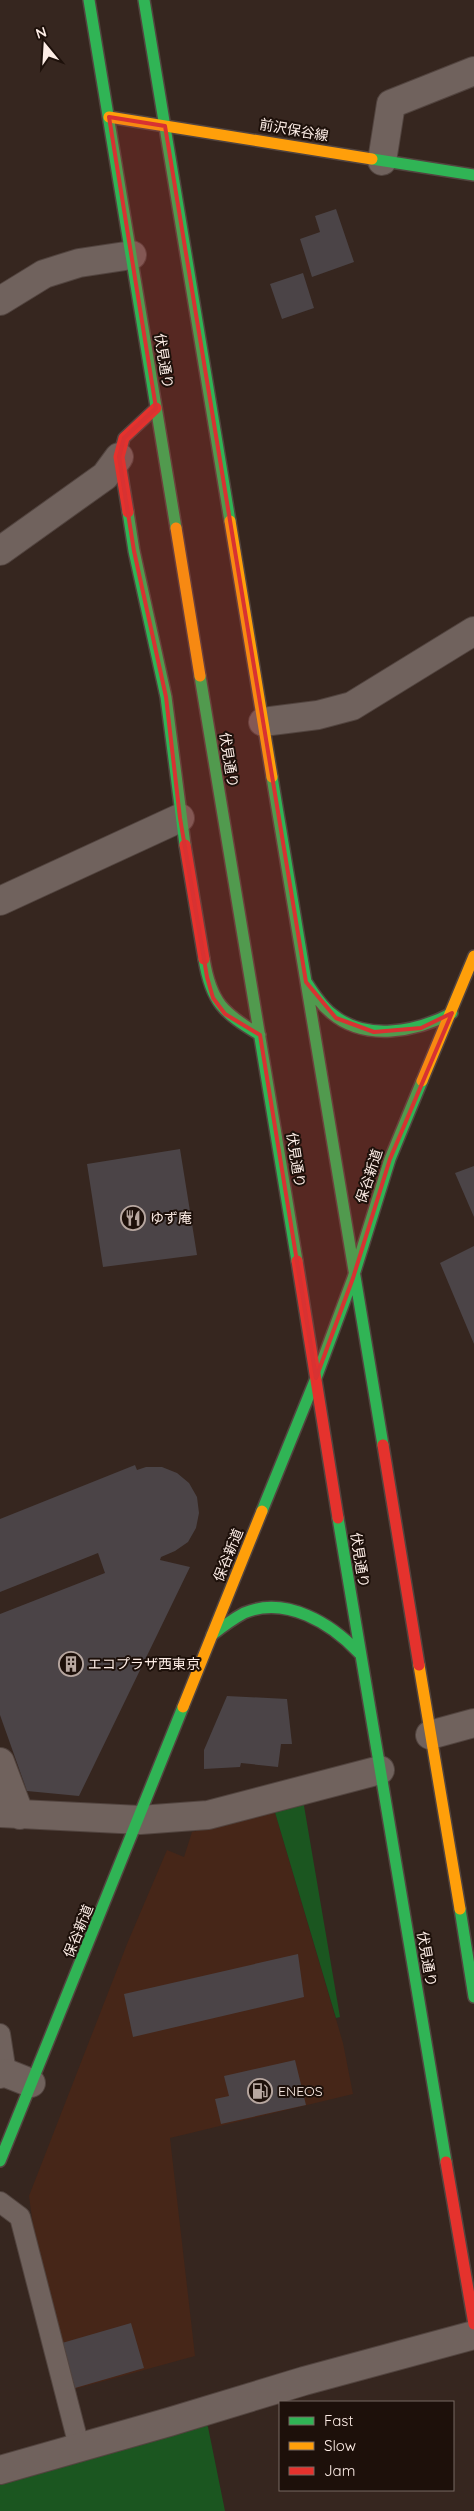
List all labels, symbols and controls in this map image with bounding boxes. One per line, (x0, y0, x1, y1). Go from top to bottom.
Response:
north arrow (20, 20, 70, 70)
text: N (33, 22, 49, 43)
street label: 前沢保谷線 (258, 115, 330, 145)
street label: 伏見通り (151, 332, 177, 390)
street label: 伏見通り (216, 731, 242, 789)
street label: 伏見通り (283, 1131, 309, 1189)
street label: 保谷新道 (352, 1147, 386, 1205)
restaurant icon: ゆず庵 (120, 1205, 146, 1231)
place label: ゆず庵 (150, 1209, 192, 1227)
street label: 保谷新道 (209, 1526, 247, 1584)
street label: 伏見通り (347, 1531, 373, 1589)
building icon: エコプラザ西東京 (58, 1651, 84, 1677)
place label: エコプラザ西東京 (88, 1655, 200, 1673)
street label: 保谷新道 (59, 1902, 97, 1960)
street label: 伏見通り (413, 1930, 441, 1988)
fuel station icon: ENEOS (247, 2078, 273, 2104)
place label: ENEOS (278, 2082, 323, 2100)
legend (279, 2401, 454, 2491)
text: Fast (324, 2411, 353, 2430)
text: Slow (324, 2436, 356, 2455)
text: Jam (324, 2461, 355, 2480)

